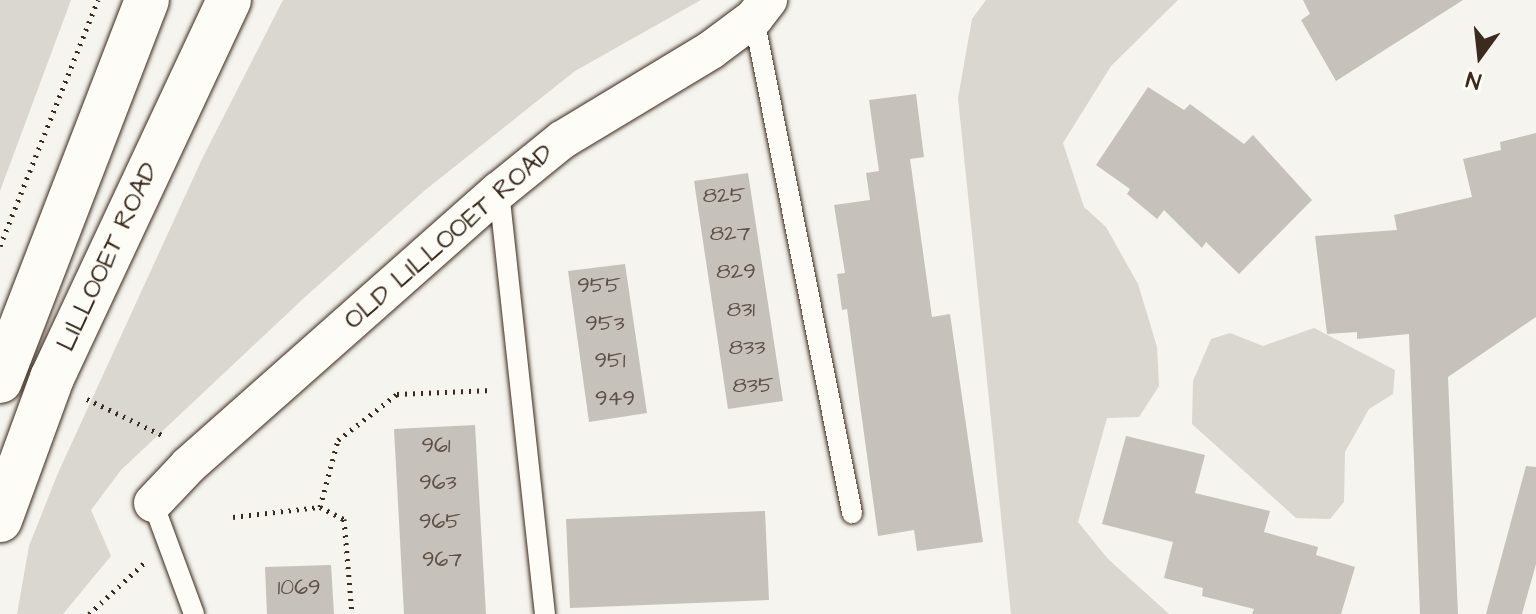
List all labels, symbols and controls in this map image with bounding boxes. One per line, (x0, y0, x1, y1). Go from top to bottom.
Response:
north arrow (1440, 16, 1520, 96)
text: N (1463, 63, 1484, 96)
street label: OLD LILLOOET ROAD (338, 138, 560, 336)
street label: LILLOOET ROAD (51, 158, 165, 356)
house number: 825 (703, 183, 745, 209)
house number: 827 (710, 221, 750, 247)
house number: 829 (716, 259, 756, 285)
house number: 955 (577, 273, 621, 299)
house number: 831 (727, 297, 755, 323)
house number: 953 (585, 311, 625, 337)
house number: 833 (729, 335, 765, 361)
house number: 951 (595, 348, 625, 374)
house number: 835 (732, 373, 774, 399)
house number: 949 (595, 386, 635, 412)
house number: 961 (421, 433, 451, 459)
house number: 963 (419, 470, 457, 496)
house number: 965 (419, 509, 461, 535)
house number: 967 (422, 547, 462, 573)
house number: 1069 (277, 575, 321, 601)

